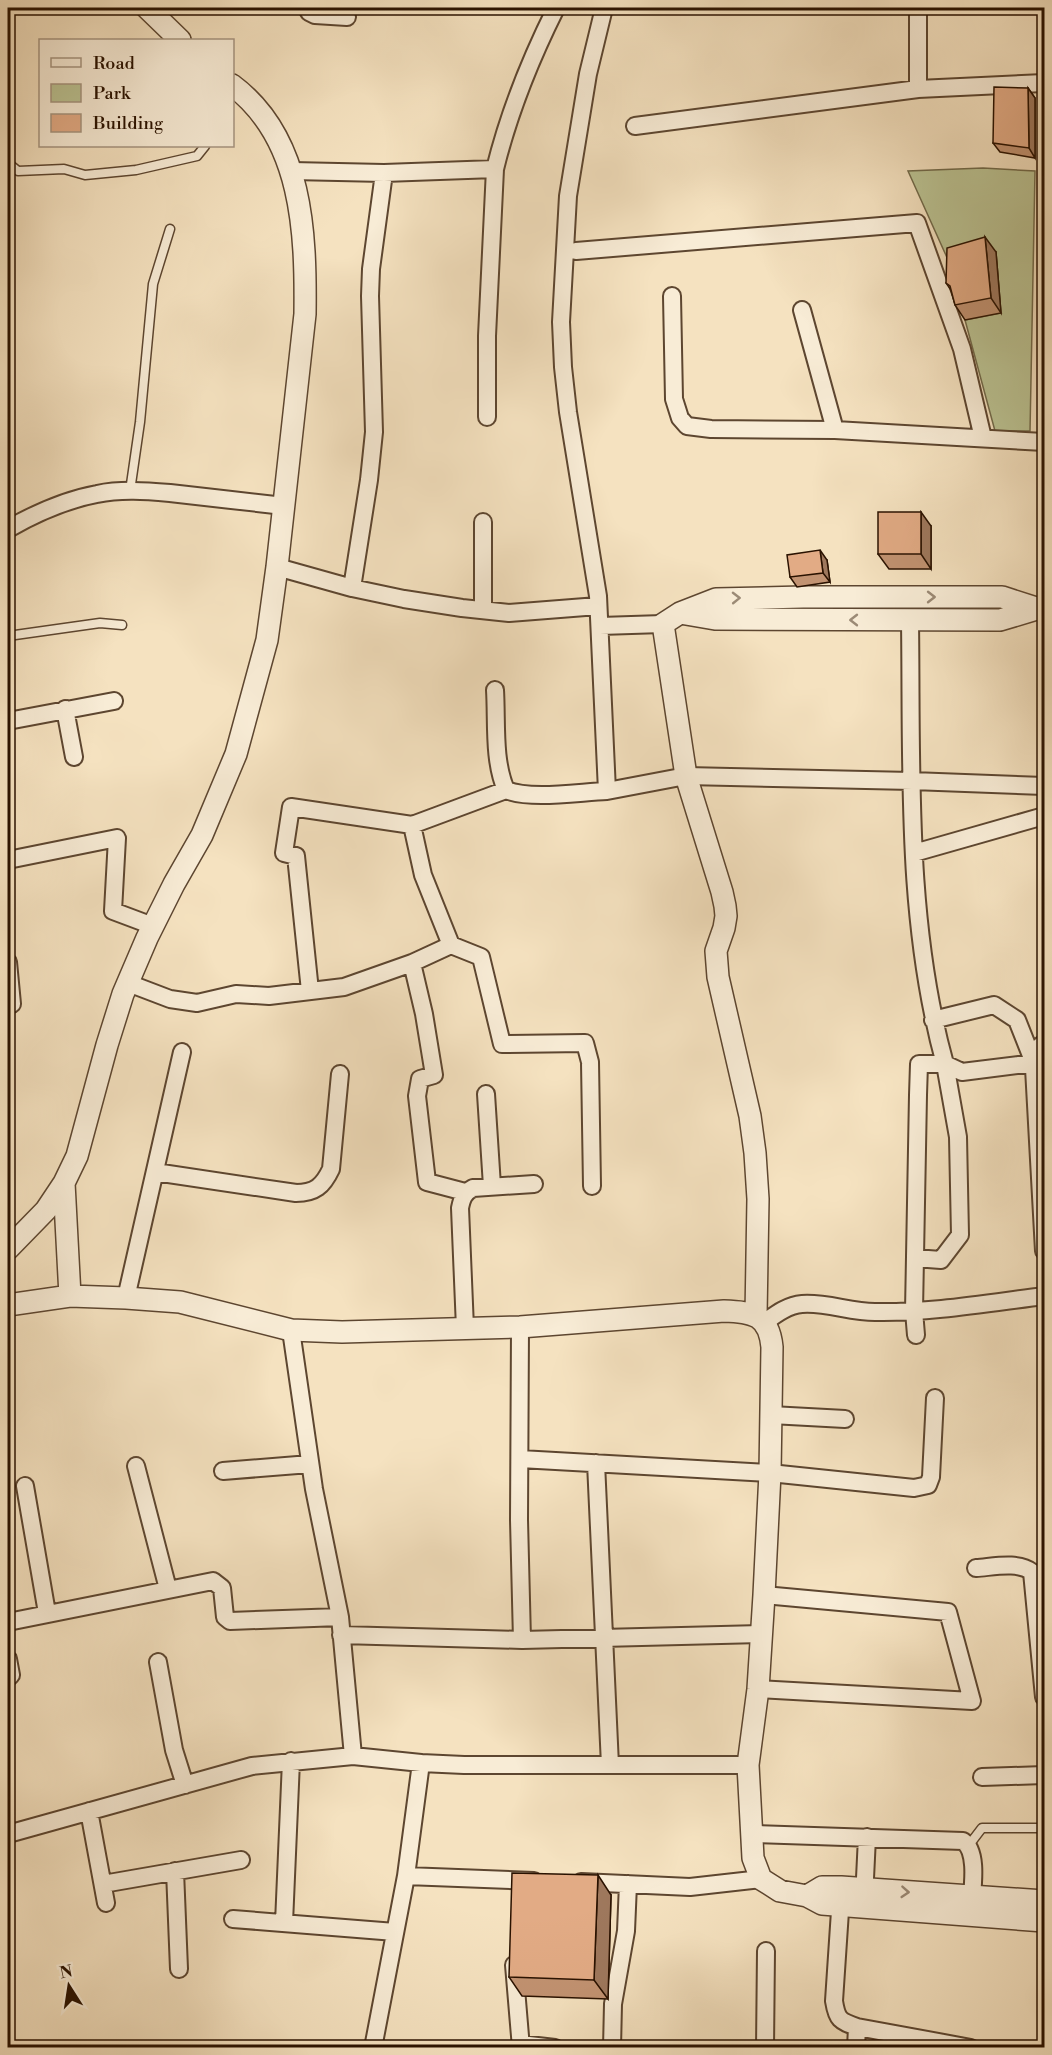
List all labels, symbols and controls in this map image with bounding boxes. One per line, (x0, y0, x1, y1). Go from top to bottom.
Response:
legend (39, 39, 234, 147)
text: Road (93, 52, 136, 75)
text: Park (93, 82, 132, 105)
text: Building (92, 112, 164, 135)
one-way arrow (926, 591, 935, 603)
one-way arrow (731, 592, 740, 604)
one-way arrow (849, 614, 858, 626)
one-way arrow (901, 1885, 910, 1898)
north arrow (39, 1956, 99, 2016)
text: N (58, 1961, 75, 1983)

